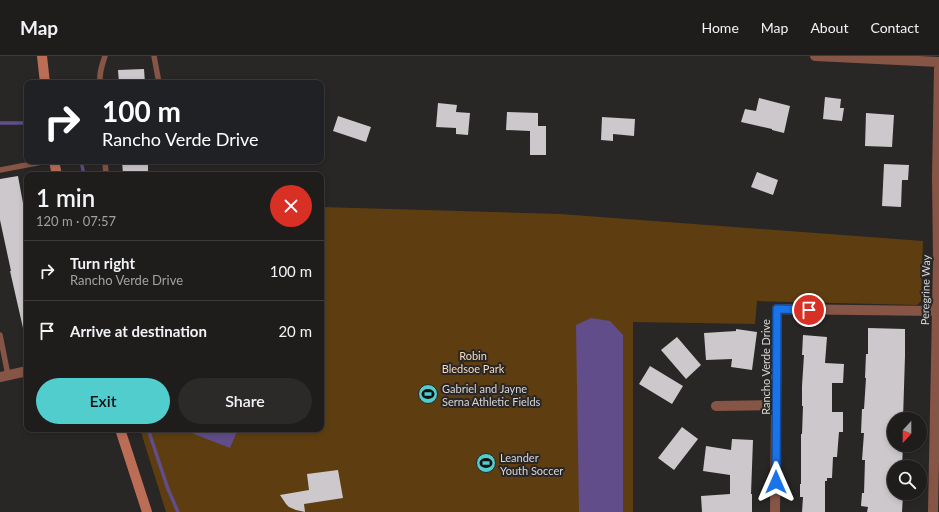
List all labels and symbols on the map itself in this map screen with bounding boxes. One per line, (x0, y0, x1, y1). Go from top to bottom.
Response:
street label: Peregrine Way (918, 254, 932, 325)
pin (792, 293, 826, 327)
street label: Rancho Verde Drive (759, 319, 772, 415)
park label: Robin Bledsoe Park (442, 349, 505, 375)
place label: Gabriel and Jayne Serna Athletic Fields (442, 382, 541, 408)
sports icon: Gabriel and Jayne Serna Athletic Fields (417, 383, 439, 405)
north arrow (887, 412, 927, 452)
place label: Leander Youth Soccer (500, 451, 563, 477)
sports icon: Leander Youth Soccer (475, 452, 497, 474)
position arrow (755, 461, 797, 503)

